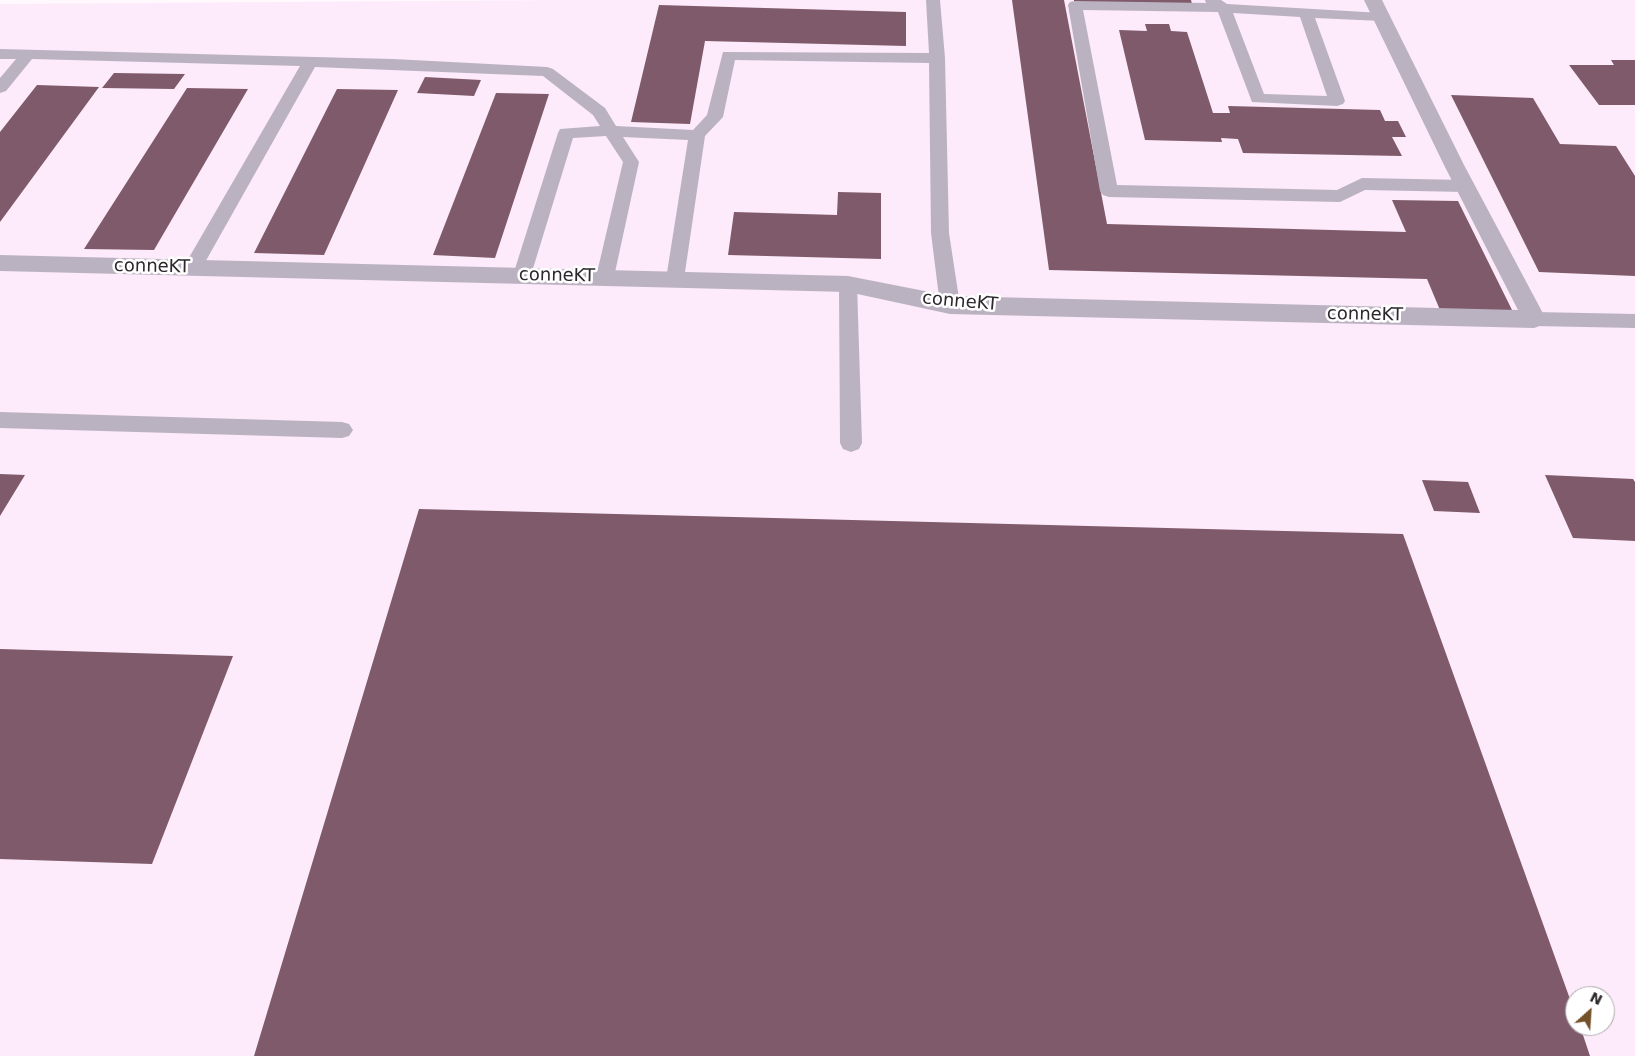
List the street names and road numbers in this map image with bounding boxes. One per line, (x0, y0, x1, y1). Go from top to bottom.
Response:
street label: conneKT (114, 256, 190, 278)
street label: conneKT (519, 265, 595, 287)
street label: conneKT (921, 288, 999, 316)
street label: conneKT (1327, 304, 1403, 326)

